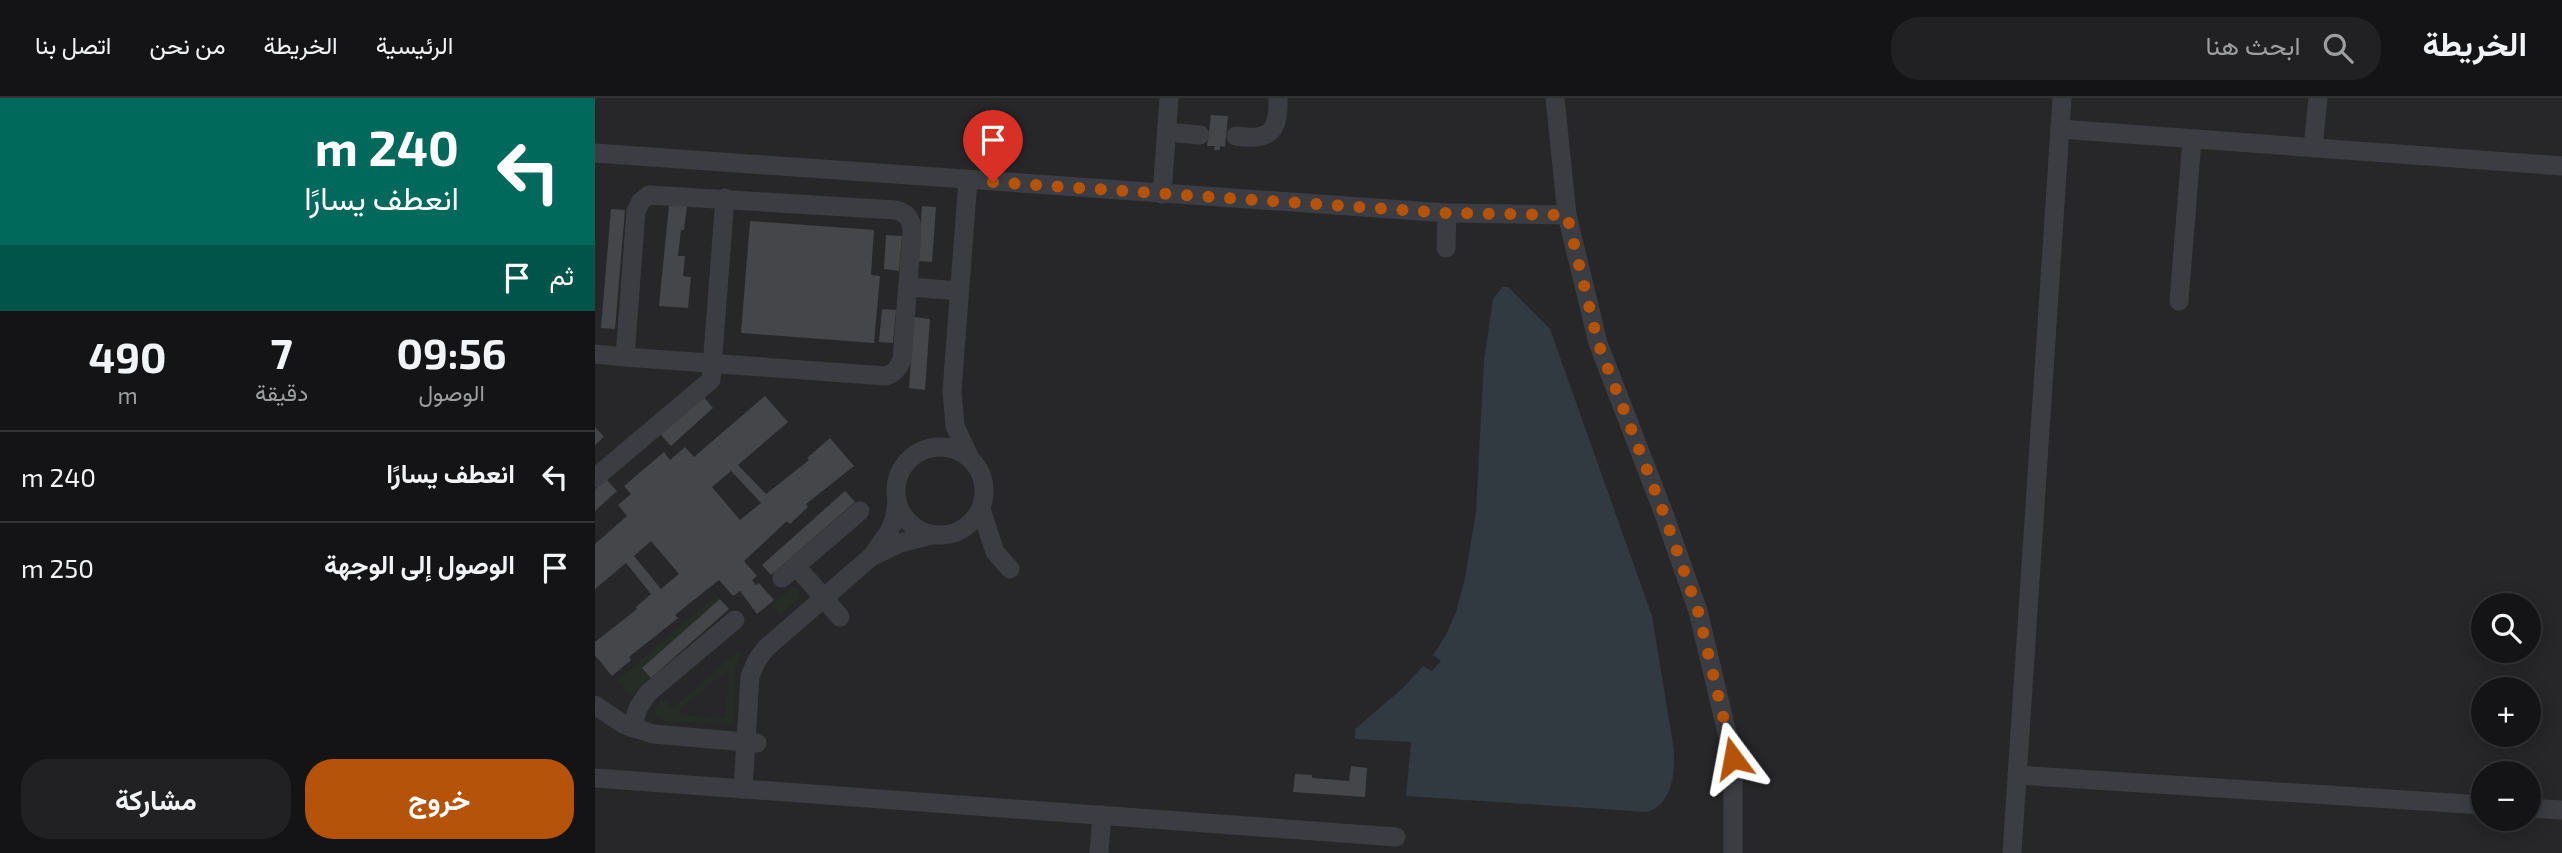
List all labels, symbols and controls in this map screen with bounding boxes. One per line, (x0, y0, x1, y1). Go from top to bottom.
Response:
search box (1891, 17, 2381, 80)
text: الخريطة (2423, 23, 2527, 63)
text: ابحث هنا (2206, 29, 2301, 60)
icon: search (2319, 29, 2357, 67)
text: اتصل بنا (35, 30, 111, 59)
text: من نحن (149, 30, 225, 59)
text: الخريطة (263, 30, 338, 59)
text: الرئيسية (376, 30, 453, 59)
pin (963, 110, 1023, 182)
text: 240 m (315, 117, 459, 176)
icon: arrive (974, 121, 1012, 159)
icon: left (483, 126, 574, 217)
text: انعطف يسارًا (304, 178, 459, 216)
icon: arrive (498, 259, 536, 297)
text: ثم (550, 259, 574, 290)
text: 7 (270, 327, 293, 377)
text: 09:56 (397, 327, 507, 377)
text: 490 (88, 331, 167, 381)
text: دقيقة (255, 378, 308, 406)
text: الوصول (418, 378, 485, 406)
text: m (117, 381, 138, 409)
text: انعطف يسارًا (386, 457, 515, 488)
icon: left (536, 458, 574, 496)
text: 240 m (21, 461, 96, 492)
text: الوصول إلى الوجهة (324, 548, 515, 579)
icon: arrive (536, 549, 574, 587)
text: 250 m (21, 552, 94, 583)
map controls (2471, 593, 2541, 831)
button: search (2471, 593, 2541, 663)
button: + (2471, 677, 2541, 747)
position arrow (1696, 721, 1770, 795)
button: مشاركة (21, 759, 291, 839)
button: خروج (305, 759, 574, 839)
button: − (2471, 761, 2541, 831)

